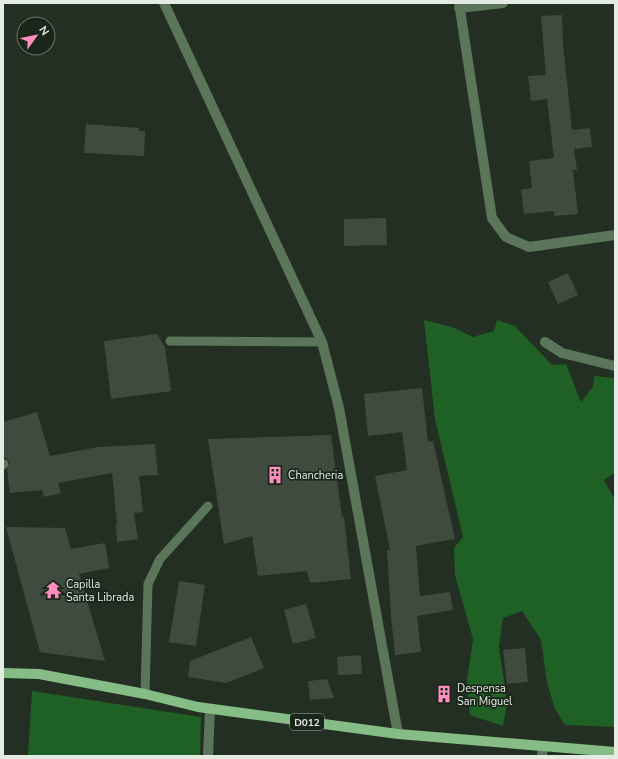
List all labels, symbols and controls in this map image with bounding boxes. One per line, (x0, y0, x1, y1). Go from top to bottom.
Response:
north arrow (16, 16, 56, 56)
text: N (35, 23, 52, 38)
building icon: Chancheria (265, 465, 285, 485)
place label: Chancheria (288, 468, 343, 483)
place label: Capilla Santa Librada (66, 577, 134, 605)
temple icon: Capilla Santa Librada (43, 580, 63, 600)
place label: Despensa San Miguel (457, 681, 513, 709)
building icon: Despensa San Miguel (434, 684, 454, 704)
road number: D012 (290, 714, 324, 730)

